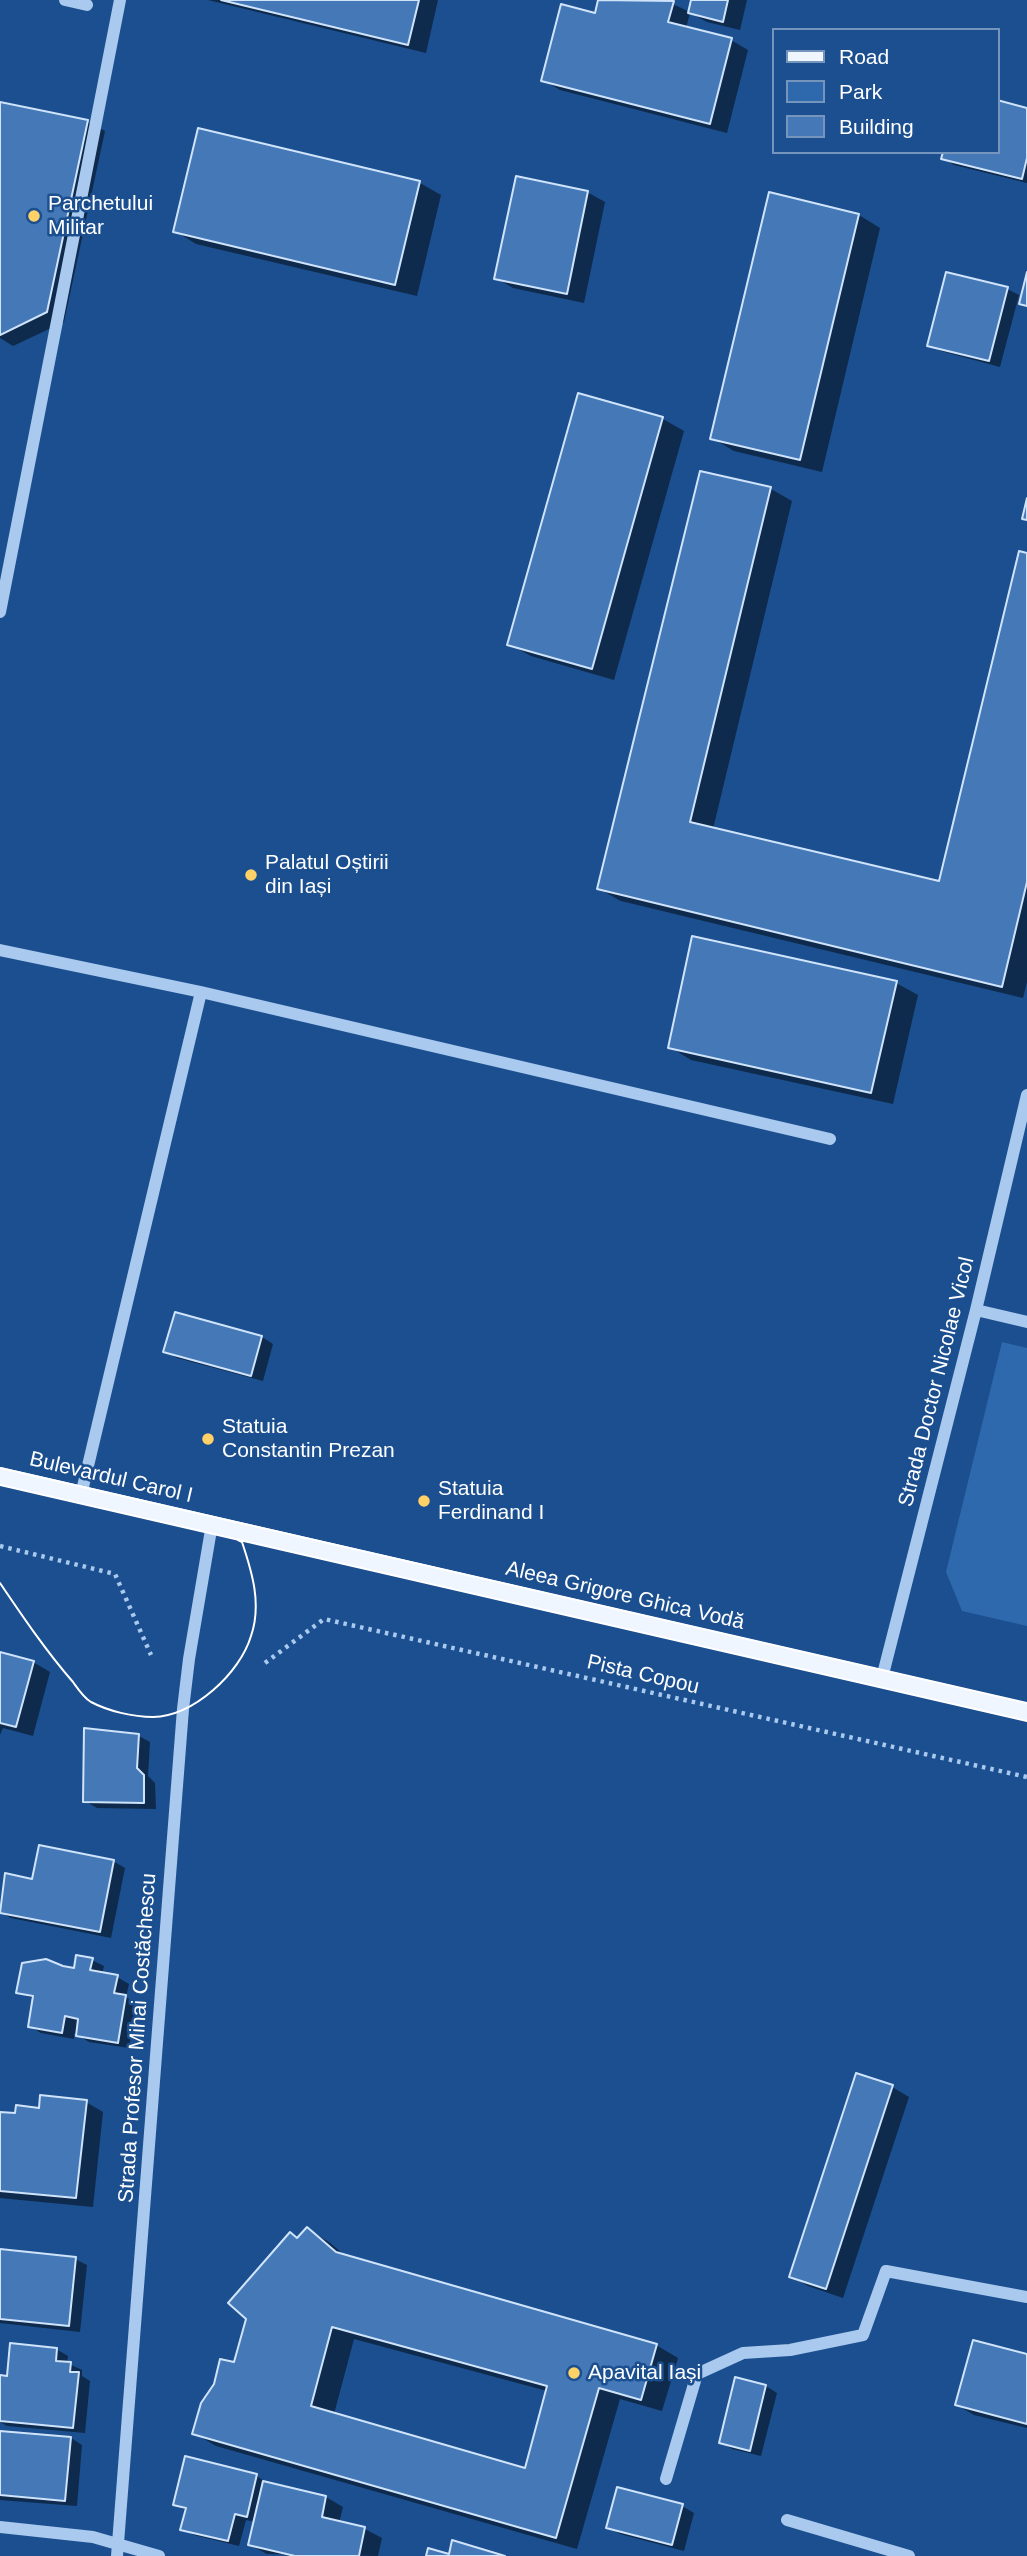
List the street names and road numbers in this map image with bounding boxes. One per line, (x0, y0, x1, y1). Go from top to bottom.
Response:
street label: Strada Doctor Nicolae Vicol (894, 1255, 980, 1509)
street label: Bulevardul Carol I (27, 1447, 195, 1509)
street label: Aleea Grigore Ghica Vodă (503, 1556, 747, 1636)
street label: Pista Copou (584, 1650, 702, 1700)
street label: Strada Profesor Mihai Costăchescu (114, 1872, 162, 2204)

